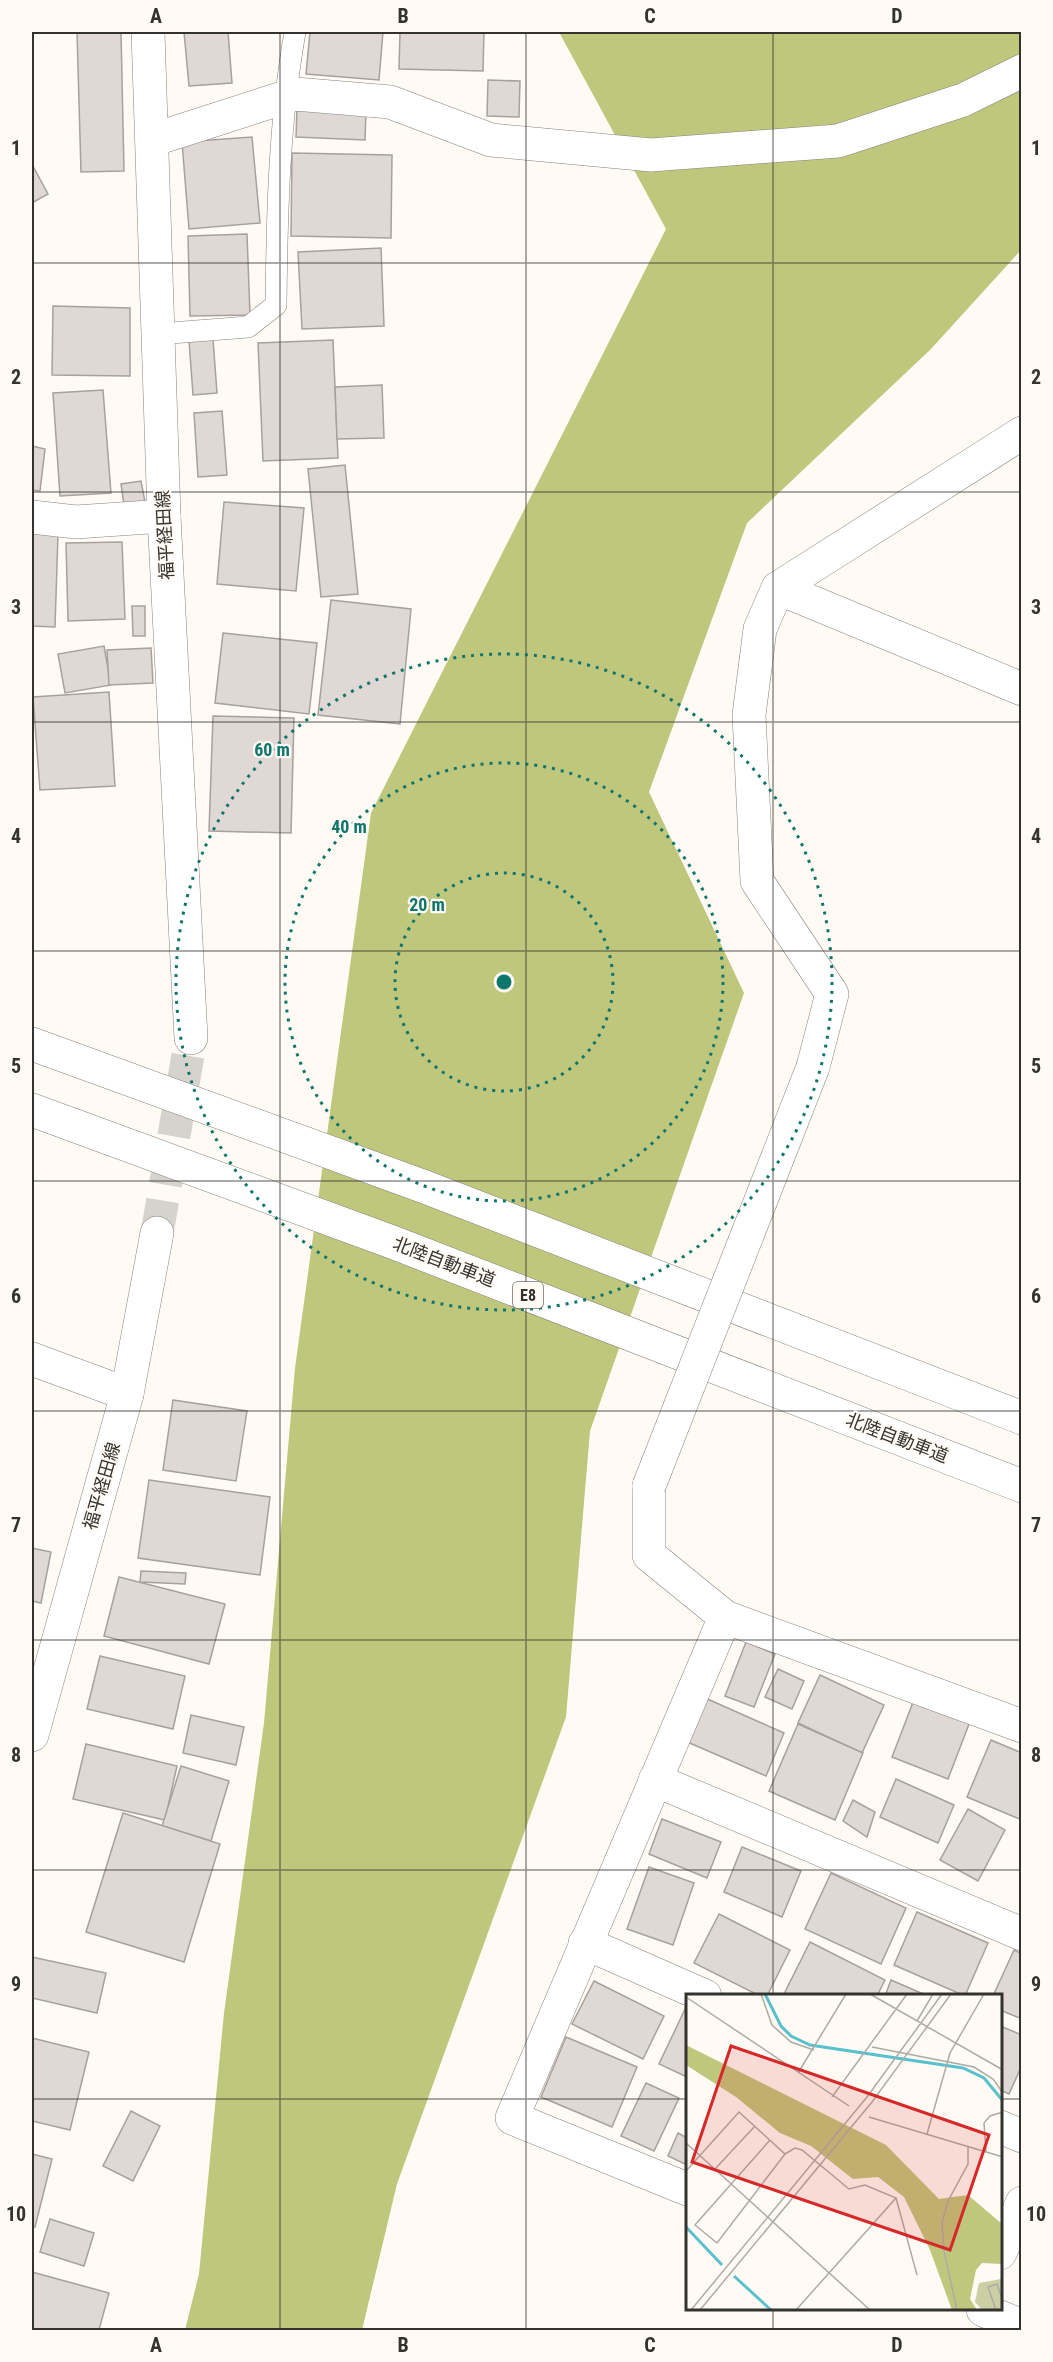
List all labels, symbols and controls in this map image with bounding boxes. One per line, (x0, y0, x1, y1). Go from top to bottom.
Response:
text: A (150, 4, 162, 28)
text: B (397, 4, 409, 28)
text: C (644, 4, 656, 28)
text: D (891, 4, 903, 28)
text: 1 (11, 136, 21, 160)
text: 1 (1031, 136, 1041, 160)
text: 2 (11, 365, 21, 389)
text: 2 (1031, 365, 1041, 389)
street label: 福平経田線 (152, 490, 177, 581)
text: 3 (11, 595, 21, 619)
text: 3 (1031, 595, 1041, 619)
text: 60 m (254, 739, 290, 760)
text: 40 m (331, 816, 367, 837)
text: 4 (11, 824, 21, 848)
text: 4 (1031, 824, 1041, 848)
text: 20 m (409, 894, 445, 915)
centre of rings (494, 972, 514, 992)
text: 5 (11, 1054, 21, 1078)
text: 5 (1031, 1054, 1041, 1078)
street label: 北陸自動車道 (390, 1232, 498, 1291)
road number: E8 (513, 1282, 543, 1308)
text: 6 (11, 1284, 21, 1308)
text: 6 (1031, 1284, 1041, 1308)
street label: 北陸自動車道 (843, 1408, 951, 1467)
street label: 福平経田線 (79, 1440, 124, 1532)
text: 7 (11, 1513, 21, 1537)
text: 7 (1031, 1513, 1041, 1537)
text: 8 (11, 1743, 21, 1767)
text: 8 (1031, 1743, 1041, 1767)
text: 9 (11, 1972, 21, 1996)
text: 9 (1031, 1972, 1041, 1996)
inset map (686, 1994, 1002, 2311)
text: 10 (6, 2202, 26, 2226)
text: 10 (1026, 2202, 1046, 2226)
text: A (150, 2333, 162, 2357)
text: B (397, 2333, 409, 2357)
text: C (644, 2333, 656, 2357)
text: D (891, 2333, 903, 2357)

